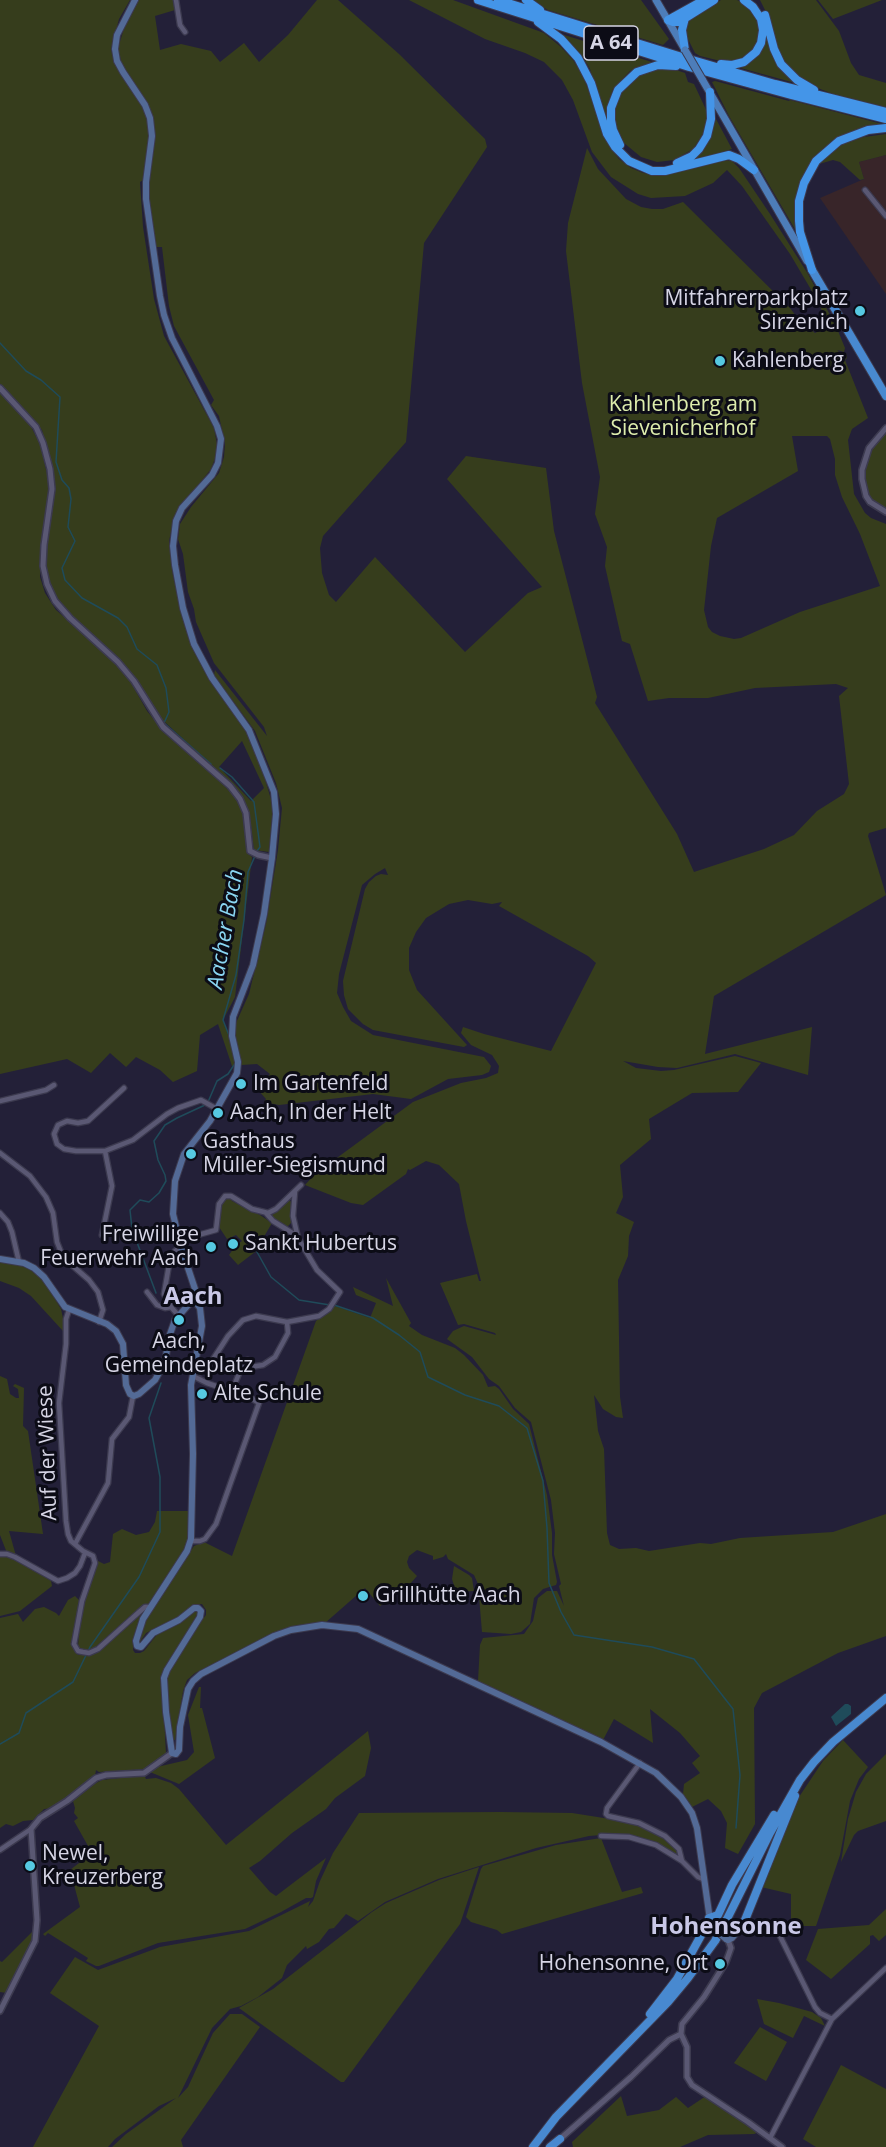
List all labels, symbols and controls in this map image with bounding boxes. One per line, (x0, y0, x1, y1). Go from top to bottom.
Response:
road number: A 64 (584, 26, 638, 60)
place label: Mitfahrerparkplatz Sirzenich (664, 286, 848, 336)
marker: Mitfahrerparkplatz Sirzenich (853, 304, 867, 318)
place label: Kahlenberg (732, 348, 844, 374)
marker: Kahlenberg (713, 354, 727, 368)
park label: Kahlenberg am Sievenicherhof (609, 392, 757, 442)
water label: Aacher Bach (202, 867, 250, 991)
place label: Im Gartenfeld (253, 1071, 388, 1097)
marker: Im Gartenfeld (234, 1077, 248, 1091)
place label: Aach, In der Helt (230, 1100, 392, 1126)
marker: Aach, In der Helt (211, 1106, 225, 1120)
place label: Gasthaus Müller-Siegismund (203, 1129, 386, 1179)
marker: Gasthaus Müller-Siegismund (184, 1147, 198, 1161)
place label: Freiwillige Feuerwehr Aach (40, 1222, 199, 1272)
place label: Sankt Hubertus (245, 1231, 397, 1257)
marker: Sankt Hubertus (226, 1237, 240, 1251)
marker: Freiwillige Feuerwehr Aach (204, 1240, 218, 1254)
district label: Aach (163, 1283, 223, 1311)
marker: Aach, Gemeindeplatz (172, 1313, 186, 1327)
place label: Aach, Gemeindeplatz (105, 1329, 253, 1379)
place label: Alte Schule (214, 1381, 322, 1407)
street label: Auf der Wiese (33, 1385, 63, 1521)
marker: Alte Schule (195, 1387, 209, 1401)
place label: Grillhütte Aach (375, 1583, 521, 1609)
marker: Grillhütte Aach (356, 1589, 370, 1603)
place label: Newel, Kreuzerberg (42, 1841, 163, 1891)
marker: Newel, Kreuzerberg (23, 1859, 37, 1873)
district label: Hohensonne (650, 1913, 802, 1941)
place label: Hohensonne, Ort (539, 1951, 708, 1977)
marker: Hohensonne, Ort (713, 1957, 727, 1971)

